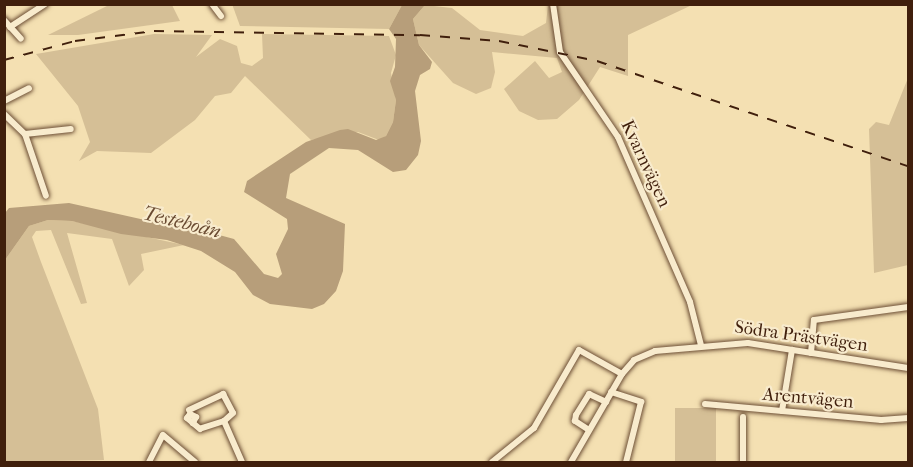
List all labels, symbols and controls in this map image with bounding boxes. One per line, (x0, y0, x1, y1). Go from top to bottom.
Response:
street label: Kvarnvägen (615, 117, 675, 211)
water label: Testeboån (140, 201, 224, 243)
street label: Södra Prästvägen (733, 317, 869, 357)
street label: Arentvägen (762, 384, 854, 414)

